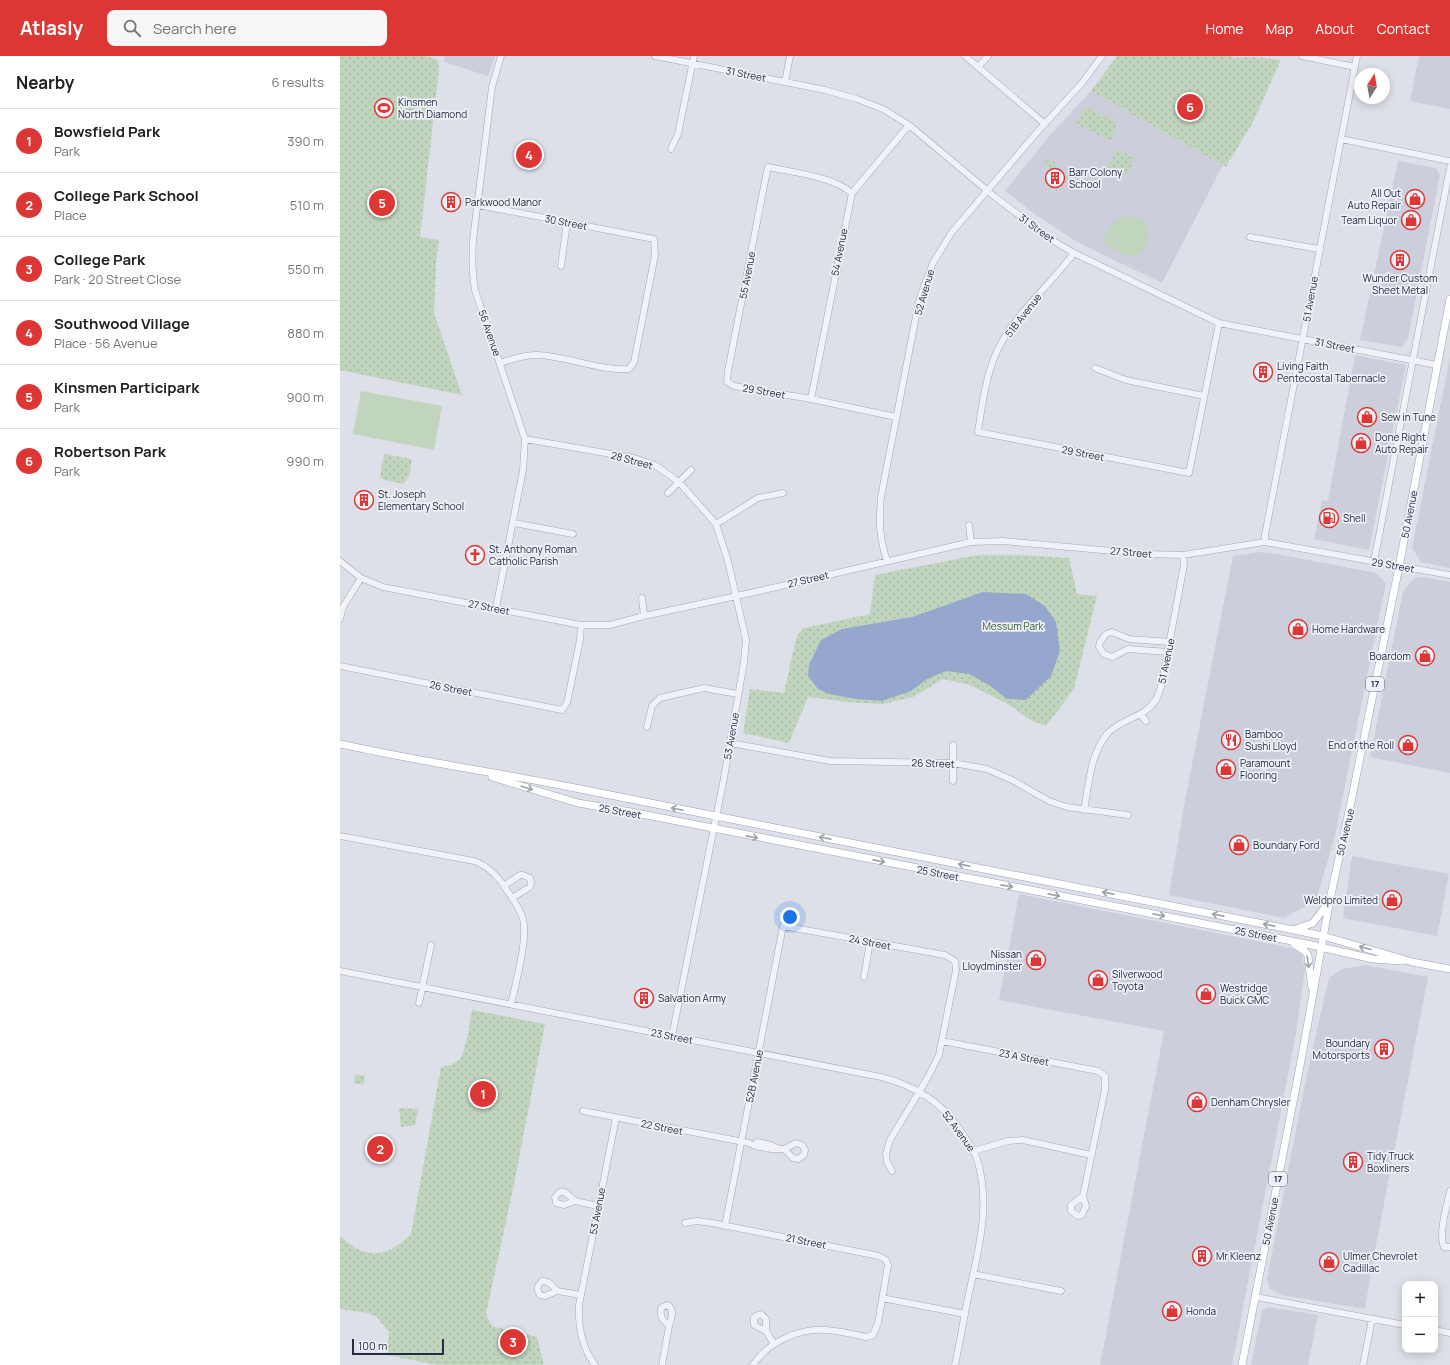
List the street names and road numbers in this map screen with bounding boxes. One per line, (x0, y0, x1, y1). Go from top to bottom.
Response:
street label: 31 Street (725, 63, 767, 85)
street label: 31 Street (1016, 210, 1058, 246)
street label: 30 Street (544, 211, 588, 233)
street label: 54 Avenue (828, 227, 850, 277)
street label: 55 Avenue (736, 250, 758, 300)
street label: 52 Avenue (911, 267, 937, 317)
street label: 51 Avenue (1299, 275, 1321, 323)
street label: 51B Avenue (1001, 290, 1045, 340)
street label: 56 Avenue (476, 308, 505, 358)
street label: 31 Street (1314, 334, 1356, 356)
street label: 29 Street (741, 380, 787, 402)
street label: 29 Street (1060, 442, 1106, 464)
street label: 28 Street (609, 448, 655, 472)
street label: 50 Avenue (1398, 489, 1420, 539)
street label: 27 Street (1109, 543, 1153, 561)
street label: 29 Street (1370, 554, 1416, 576)
street label: 27 Street (786, 567, 830, 591)
street label: 27 Street (467, 596, 511, 618)
street label: 51 Avenue (1154, 637, 1178, 685)
street label: 26 Street (428, 677, 474, 699)
road number: 17 (1366, 677, 1384, 691)
street label: 53 Avenue (720, 711, 742, 761)
street label: 26 Street (911, 755, 955, 771)
street label: 25 Street (598, 800, 642, 822)
street label: 50 Avenue (1333, 807, 1357, 857)
street label: 25 Street (916, 862, 960, 884)
street label: 25 Street (1234, 923, 1278, 945)
street label: 24 Street (848, 931, 892, 953)
street label: 23 Street (650, 1025, 694, 1047)
street label: 23 A Street (998, 1045, 1050, 1069)
street label: 52B Avenue (742, 1048, 766, 1104)
street label: 52 Avenue (939, 1108, 979, 1154)
street label: 22 Street (640, 1116, 684, 1138)
road number: 17 (1269, 1172, 1287, 1186)
street label: 53 Avenue (586, 1186, 608, 1236)
street label: 50 Avenue (1259, 1196, 1281, 1246)
street label: 21 Street (785, 1230, 827, 1252)

